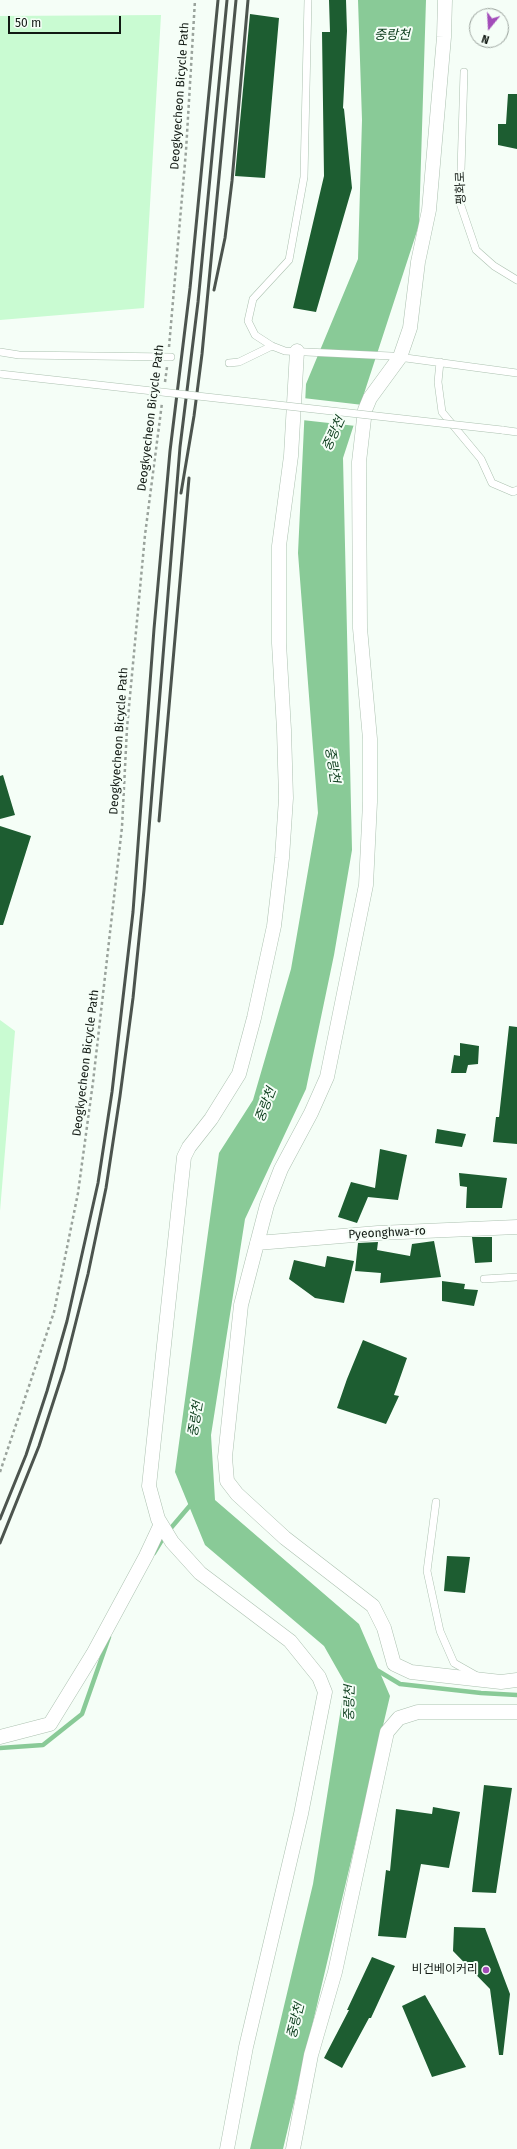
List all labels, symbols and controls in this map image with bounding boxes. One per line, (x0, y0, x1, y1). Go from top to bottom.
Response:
scale bar (10, 8, 123, 34)
north arrow (469, 8, 509, 48)
text: 50 m (15, 16, 41, 30)
street label: Deogkyecheon Bicycle Path (168, 22, 192, 170)
water label: 중랑천 (374, 27, 410, 43)
text: N (480, 32, 491, 46)
street label: 평화로 (453, 171, 469, 205)
street label: Deogkyecheon Bicycle Path (135, 344, 167, 492)
water label: 중랑천 (319, 414, 349, 454)
street label: Deogkyecheon Bicycle Path (107, 667, 131, 815)
water label: 중랑천 (321, 746, 343, 784)
street label: Deogkyecheon Bicycle Path (70, 989, 102, 1137)
water label: 중랑천 (252, 1085, 280, 1125)
street label: Pyeonghwa-ro (348, 1224, 426, 1242)
water label: 중랑천 (185, 1400, 207, 1438)
water label: 중랑천 (342, 1685, 358, 1721)
place label: 비건베이커리 (412, 1963, 478, 1977)
marker: 비건베이커리 (481, 1965, 491, 1975)
water label: 중랑천 (284, 2002, 308, 2040)

